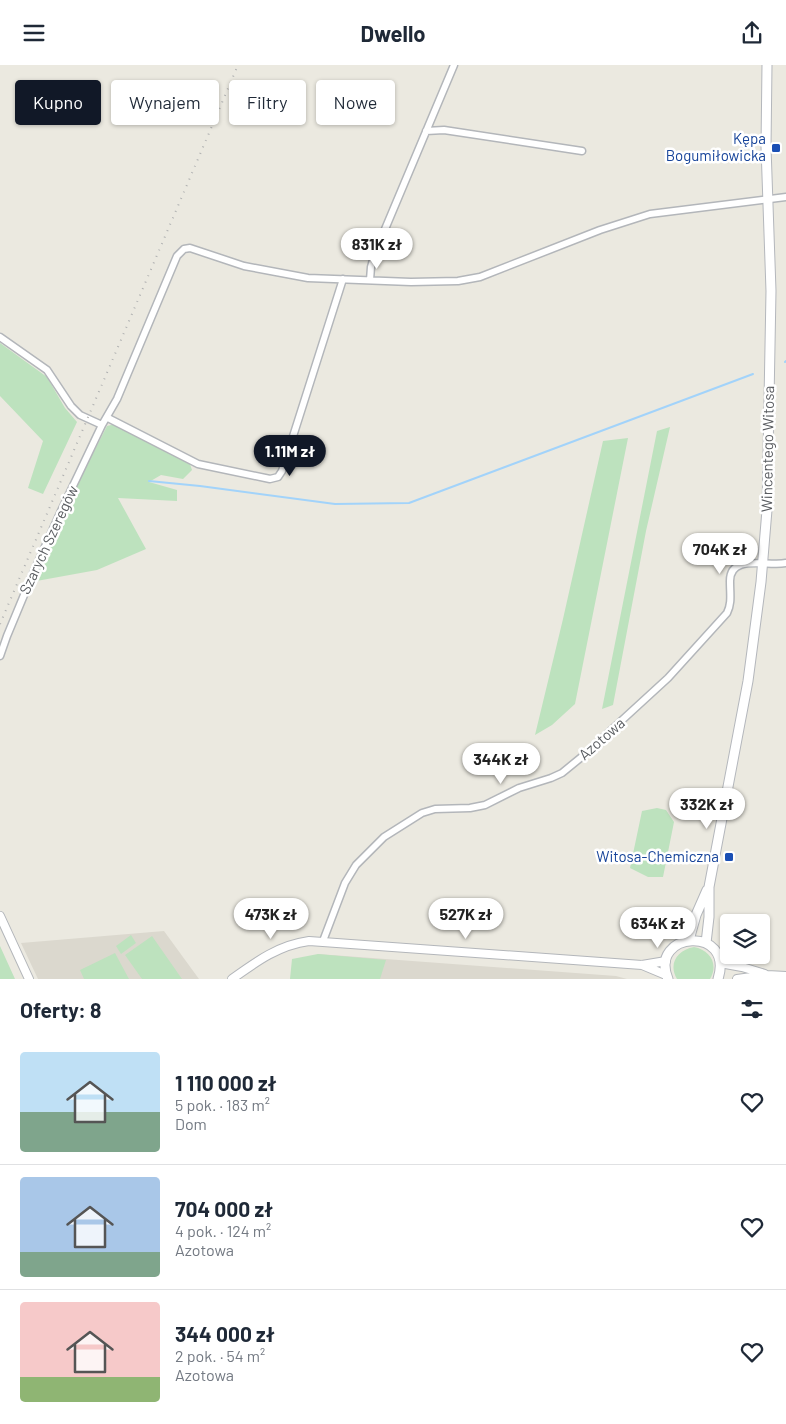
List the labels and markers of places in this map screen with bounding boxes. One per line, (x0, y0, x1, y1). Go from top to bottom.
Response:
place label: Kępa Bogumiłowicka (666, 129, 766, 164)
marker: Kępa Bogumiłowicka (770, 142, 782, 154)
pin: 831K zł (331, 227, 423, 270)
pin: 1.11M zł (238, 435, 342, 477)
pin: 704K zł (674, 533, 766, 575)
pin: 344K zł (455, 743, 547, 785)
pin: 332K zł (661, 787, 753, 830)
place label: Witosa-Chemiczna (596, 847, 719, 865)
marker: Witosa-Chemiczna (723, 851, 735, 863)
pin: 473K zł (225, 897, 317, 940)
pin: 527K zł (420, 897, 512, 940)
pin: 634K zł (612, 907, 704, 949)

